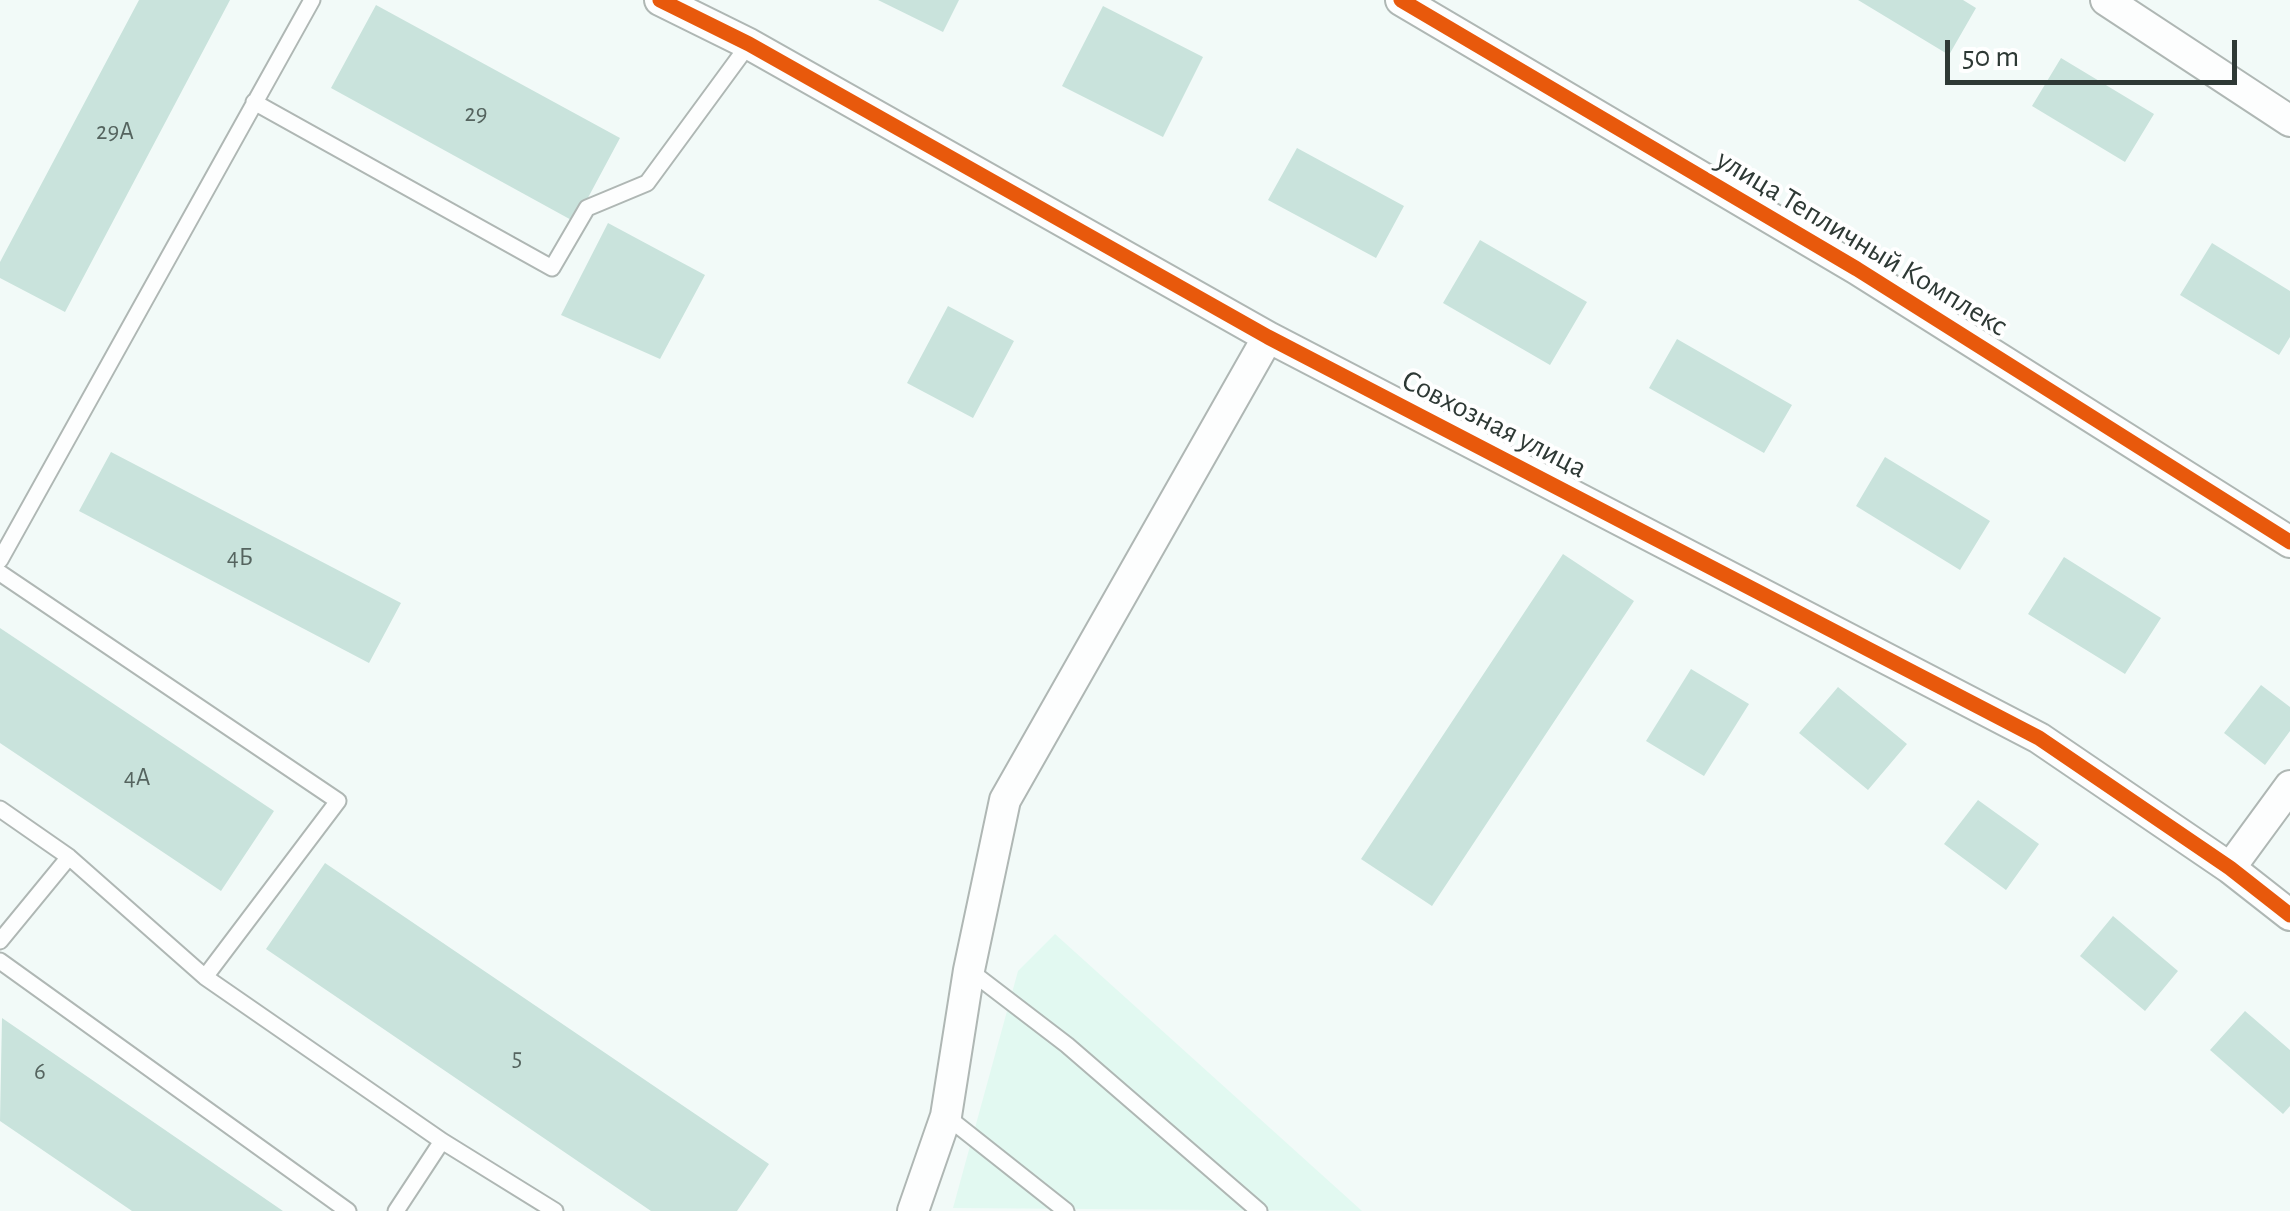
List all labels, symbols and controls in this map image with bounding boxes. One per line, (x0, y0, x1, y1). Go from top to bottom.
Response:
scale bar (1950, 20, 2242, 82)
text: 50 m (1962, 42, 2019, 72)
house number: 29 (464, 98, 488, 128)
house number: 29А (96, 116, 134, 146)
street label: улица Тепличный Комплекс (1710, 142, 2014, 344)
street label: Совхозная улица (1395, 362, 1593, 486)
house number: 4Б (227, 542, 253, 572)
house number: 4А (124, 762, 150, 792)
house number: 5 (512, 1042, 522, 1072)
house number: 6 (34, 1056, 46, 1086)

